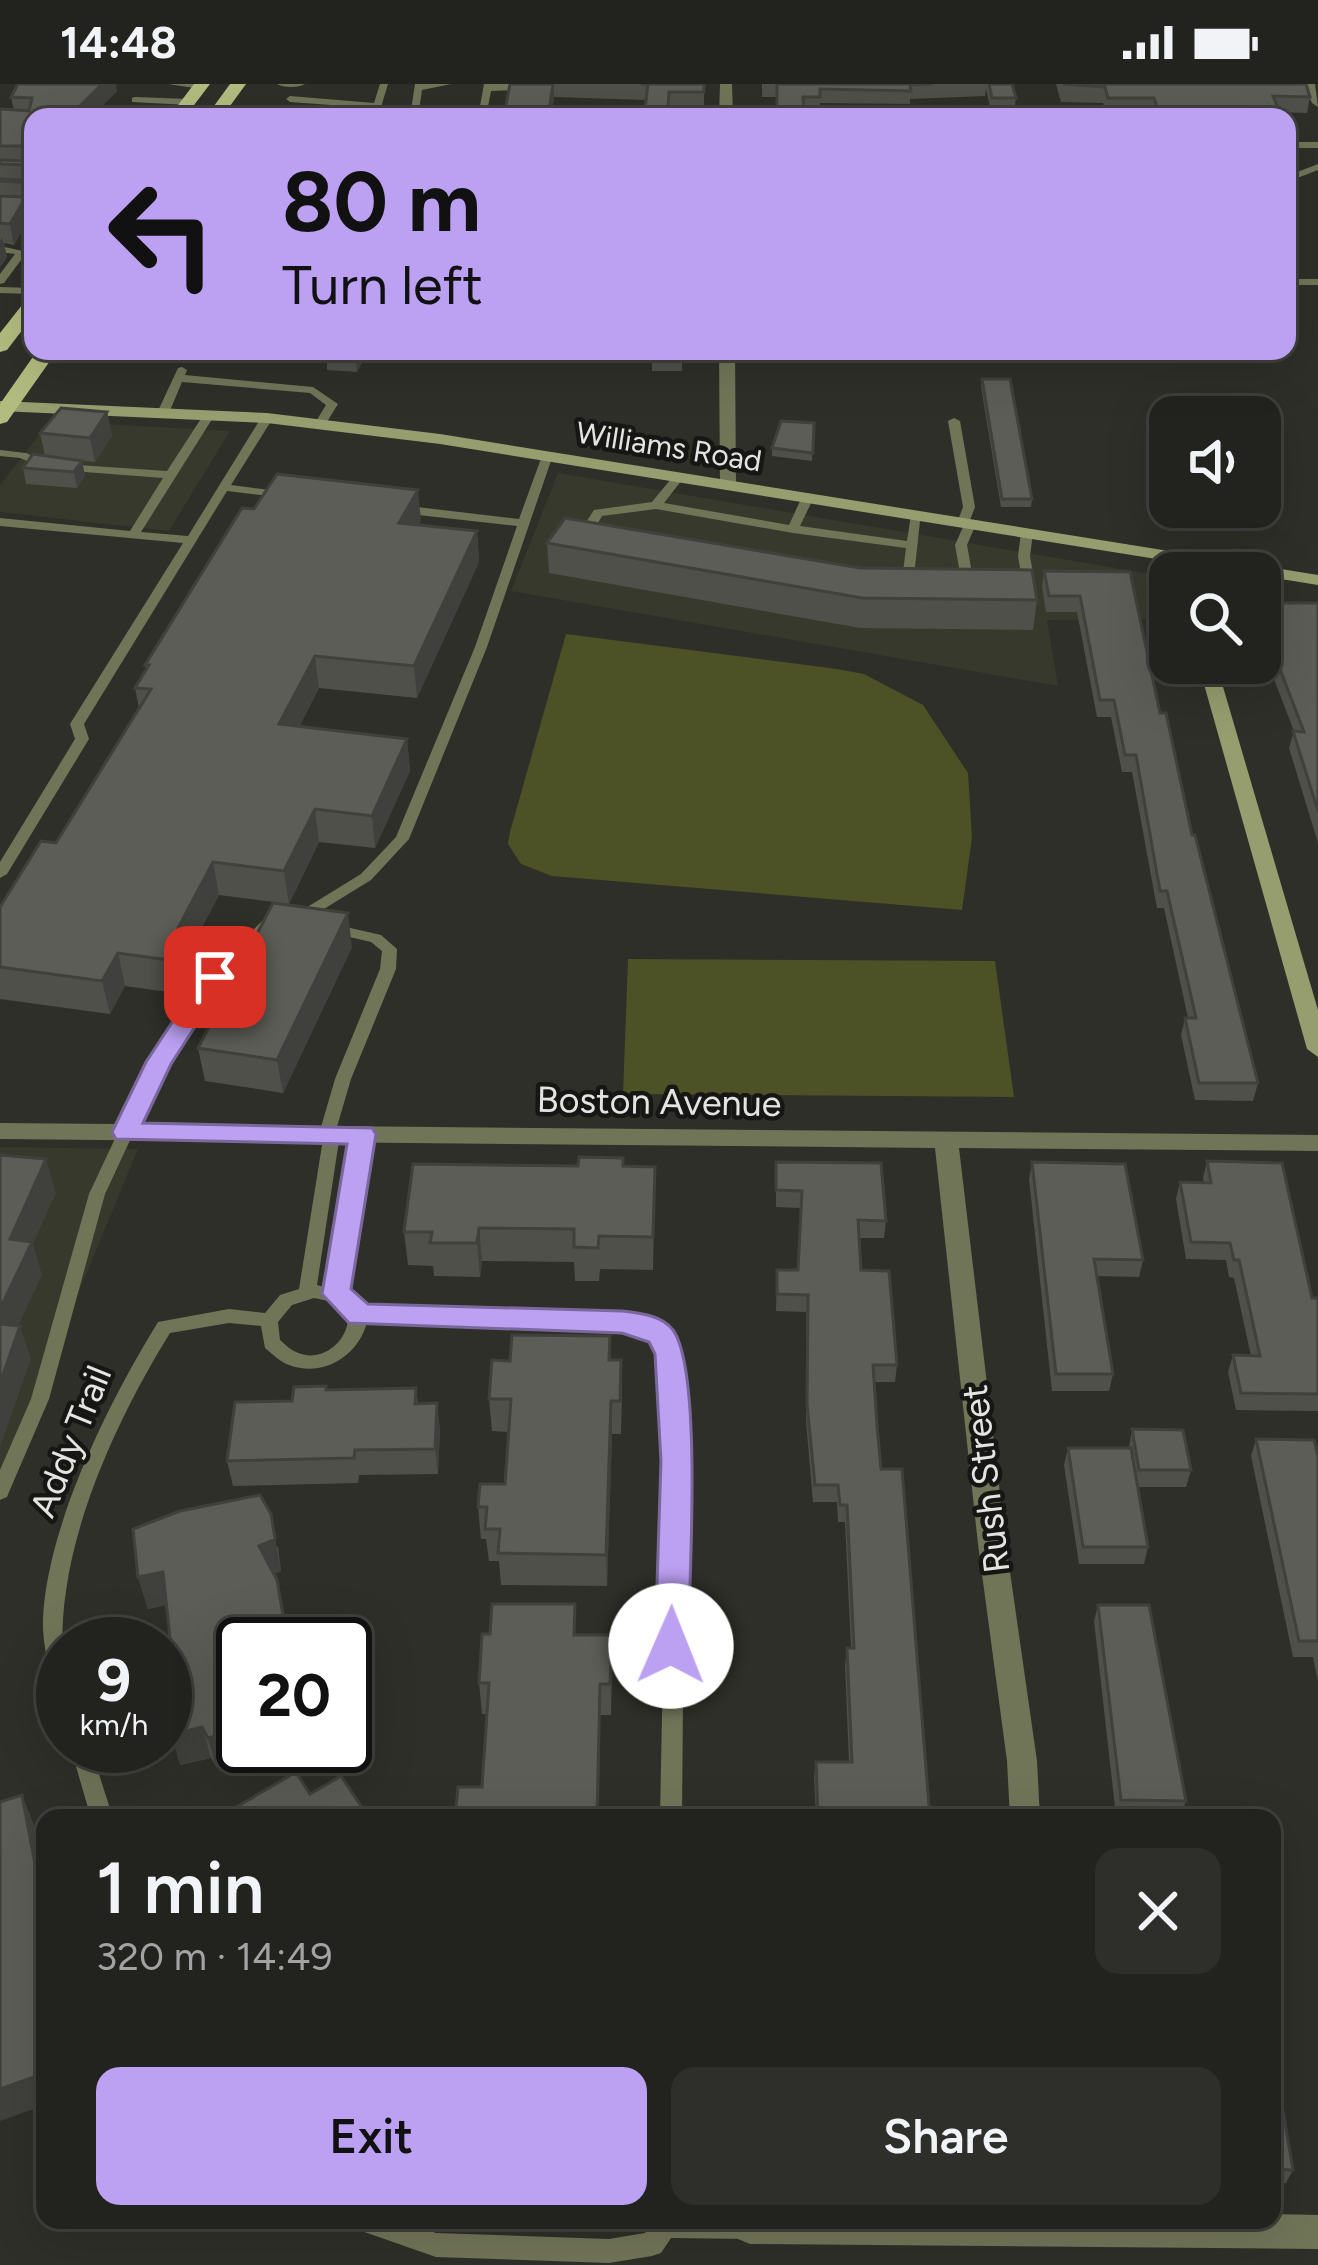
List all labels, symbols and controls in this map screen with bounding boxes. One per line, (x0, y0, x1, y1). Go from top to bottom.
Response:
text: 14:48 (60, 15, 177, 69)
text: 80 m (282, 151, 481, 252)
icon: left (84, 156, 240, 312)
text: Turn left (282, 253, 483, 318)
map controls (1149, 396, 1281, 684)
button: sound (1149, 396, 1281, 528)
street label: Williams Road (574, 414, 764, 479)
button: search (1149, 552, 1281, 684)
pin (164, 926, 266, 1028)
icon: arrive (182, 944, 248, 1010)
street label: Boston Avenue (536, 1078, 782, 1125)
street label: Addy Trail (21, 1359, 120, 1523)
street label: Rush Street (953, 1382, 1018, 1575)
position arrow (608, 1583, 734, 1709)
speed limit sign: 20 (216, 1617, 372, 1773)
text: 9 (97, 1644, 131, 1716)
text: km/h (80, 1706, 148, 1743)
text: 1 min (96, 1845, 264, 1931)
button: close (1095, 1848, 1221, 1974)
text: 320 m · 14:49 (96, 1933, 333, 1980)
button: Exit (96, 2067, 647, 2205)
button: Share (671, 2067, 1221, 2205)

